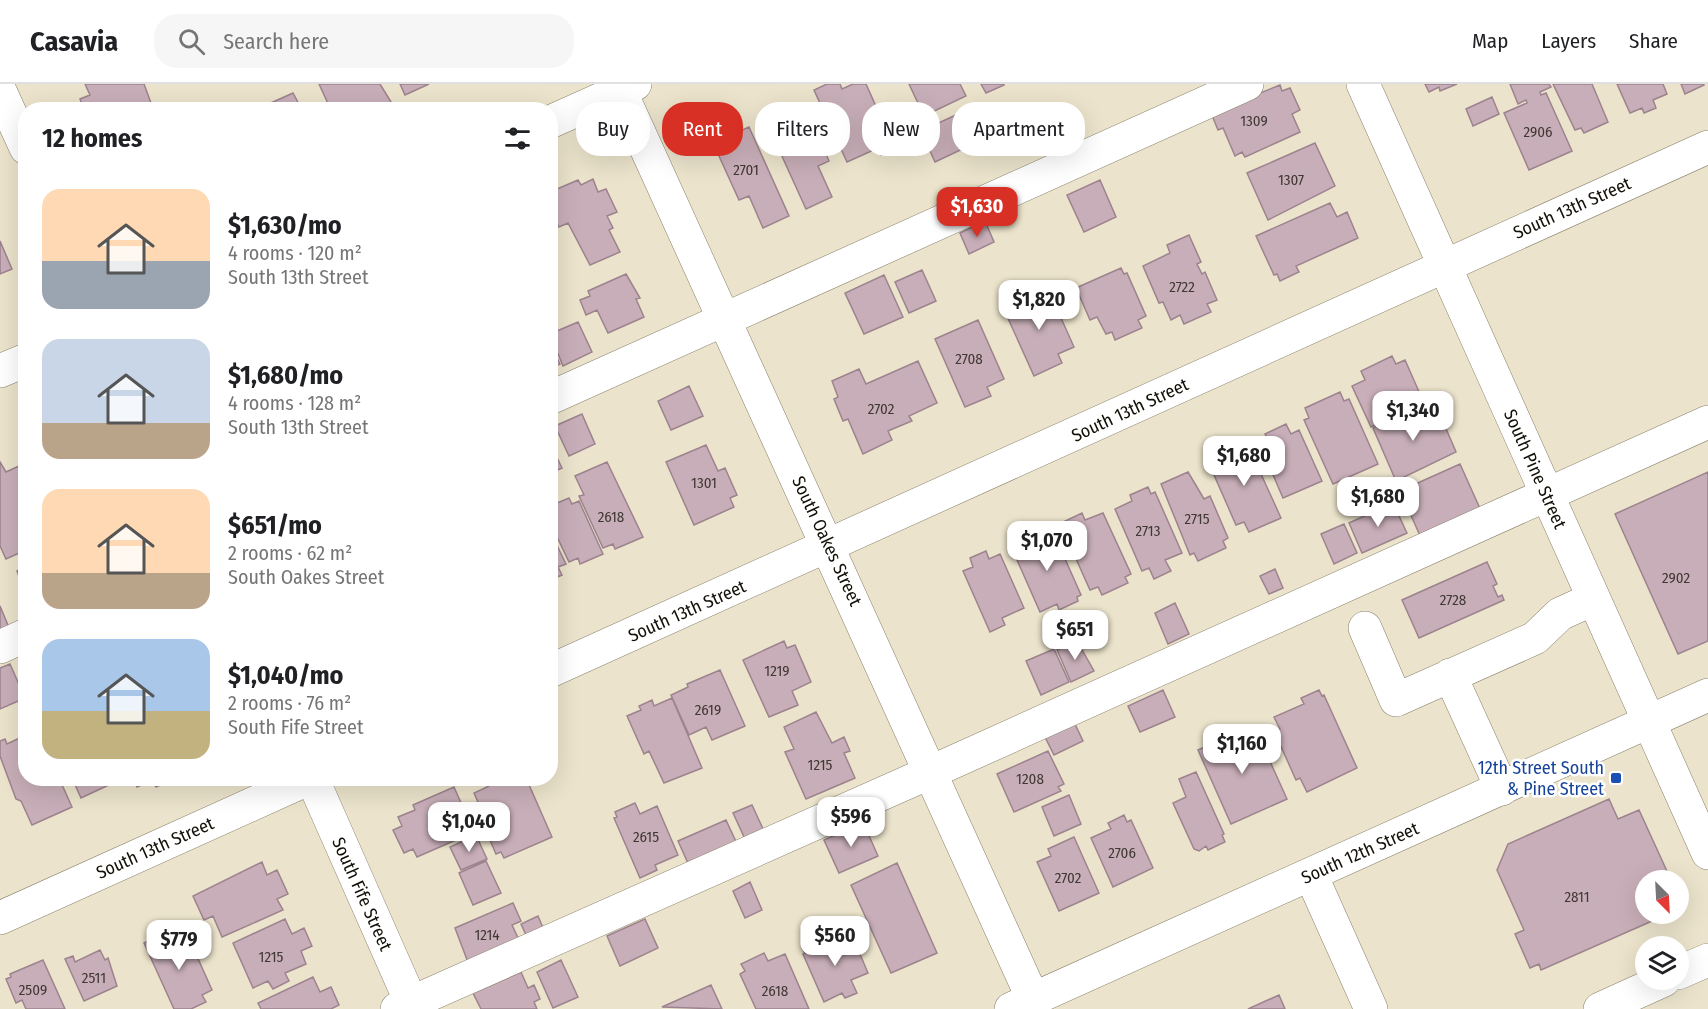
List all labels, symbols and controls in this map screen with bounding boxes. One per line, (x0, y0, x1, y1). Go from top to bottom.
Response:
search box (154, 14, 574, 68)
text: Casavia (30, 25, 118, 58)
icon: search (175, 25, 208, 58)
text: Search here (223, 28, 329, 55)
text: Map (1472, 28, 1508, 54)
text: Layers (1541, 28, 1596, 54)
text: Share (1629, 28, 1678, 54)
chip: Buy (576, 102, 650, 156)
chip: Rent (662, 102, 743, 156)
chip: Filters (755, 102, 850, 156)
chip: New (862, 102, 940, 156)
chip: Apartment (952, 102, 1085, 156)
house number: 1309 (1240, 112, 1268, 130)
icon: filters (501, 122, 534, 155)
text: 12 homes (42, 123, 142, 154)
house number: 2906 (1523, 123, 1553, 141)
house number: 2701 (733, 161, 759, 179)
house number: 1307 (1278, 171, 1304, 189)
street label: South 13th Street (1510, 172, 1634, 244)
pin: $1,630 (928, 187, 1026, 238)
text: $1,630 (951, 194, 1003, 218)
text: $1,630/mo (228, 210, 342, 241)
icon: home (90, 213, 162, 285)
text: 4 rooms · 120 m² (228, 241, 362, 265)
text: South 13th Street (228, 265, 368, 289)
house number: 2722 (1169, 278, 1195, 296)
pin: $1,820 (990, 280, 1088, 331)
text: $1,820 (1013, 287, 1065, 311)
house number: 2708 (955, 350, 983, 368)
text: $1,680/mo (228, 360, 343, 391)
icon: home (90, 363, 162, 435)
street label: South 13th Street (1068, 373, 1192, 447)
text: 4 rooms · 128 m² (228, 391, 361, 415)
pin: $1,340 (1364, 391, 1462, 442)
text: $1,340 (1386, 398, 1440, 422)
house number: 2702 (868, 400, 895, 418)
street label: South Pine Street (1499, 406, 1571, 532)
text: South 13th Street (228, 415, 368, 439)
pin: $1,680 (1195, 436, 1293, 487)
text: $1,680 (1217, 443, 1271, 467)
street label: South Oakes Street (787, 473, 867, 609)
house number: 1301 (691, 474, 717, 492)
pin: $1,680 (1329, 477, 1427, 528)
text: $1,680 (1351, 484, 1405, 508)
house number: 2618 (598, 508, 624, 526)
text: $651/mo (228, 510, 322, 541)
house number: 2715 (1184, 510, 1210, 528)
icon: home (90, 513, 162, 585)
pin: $1,070 (998, 521, 1096, 572)
house number: 2713 (1135, 522, 1161, 540)
text: $1,070 (1021, 528, 1073, 552)
text: 2 rooms · 62 m² (228, 541, 352, 565)
text: South Oakes Street (228, 565, 384, 589)
house number: 2902 (1662, 569, 1690, 587)
street label: South 13th Street (625, 575, 749, 647)
house number: 2728 (1440, 591, 1466, 609)
pin: $651 (1039, 610, 1111, 661)
text: $651 (1056, 617, 1094, 641)
text: $1,040/mo (228, 660, 343, 691)
house number: 1219 (764, 662, 790, 680)
icon: home (90, 663, 162, 735)
text: 2 rooms · 76 m² (228, 691, 351, 715)
house number: 2619 (695, 701, 721, 719)
text: South Fife Street (228, 715, 364, 739)
pin: $1,160 (1193, 724, 1291, 775)
text: $1,160 (1217, 731, 1267, 755)
house number: 1215 (808, 756, 833, 774)
place label: 12th Street South & Pine Street (1478, 757, 1604, 800)
house number: 1208 (1016, 770, 1044, 788)
marker: 12th Street South & Pine Street (1609, 771, 1623, 785)
pin: $596 (815, 797, 887, 848)
pin: $1,040 (420, 802, 518, 853)
text: $596 (831, 804, 871, 828)
text: $1,040 (442, 809, 496, 833)
street label: South 13th Street (93, 812, 217, 884)
street label: South 12th Street (1298, 817, 1422, 889)
house number: 2615 (633, 828, 659, 846)
street label: South Fife Street (327, 834, 397, 954)
house number: 2706 (1108, 844, 1136, 862)
house number: 2702 (1055, 869, 1082, 887)
north arrow (1635, 870, 1689, 924)
map controls (1635, 870, 1689, 990)
house number: 2811 (1564, 888, 1590, 906)
pin: $560 (799, 916, 871, 967)
pin: $779 (143, 920, 215, 971)
text: $560 (814, 923, 856, 947)
house number: 1214 (474, 926, 500, 944)
text: $779 (161, 927, 197, 951)
button: layers (1635, 936, 1689, 990)
house number: 1215 (259, 948, 284, 966)
house number: 2511 (82, 969, 106, 987)
house number: 2509 (19, 981, 47, 999)
house number: 2618 (762, 982, 788, 1000)

